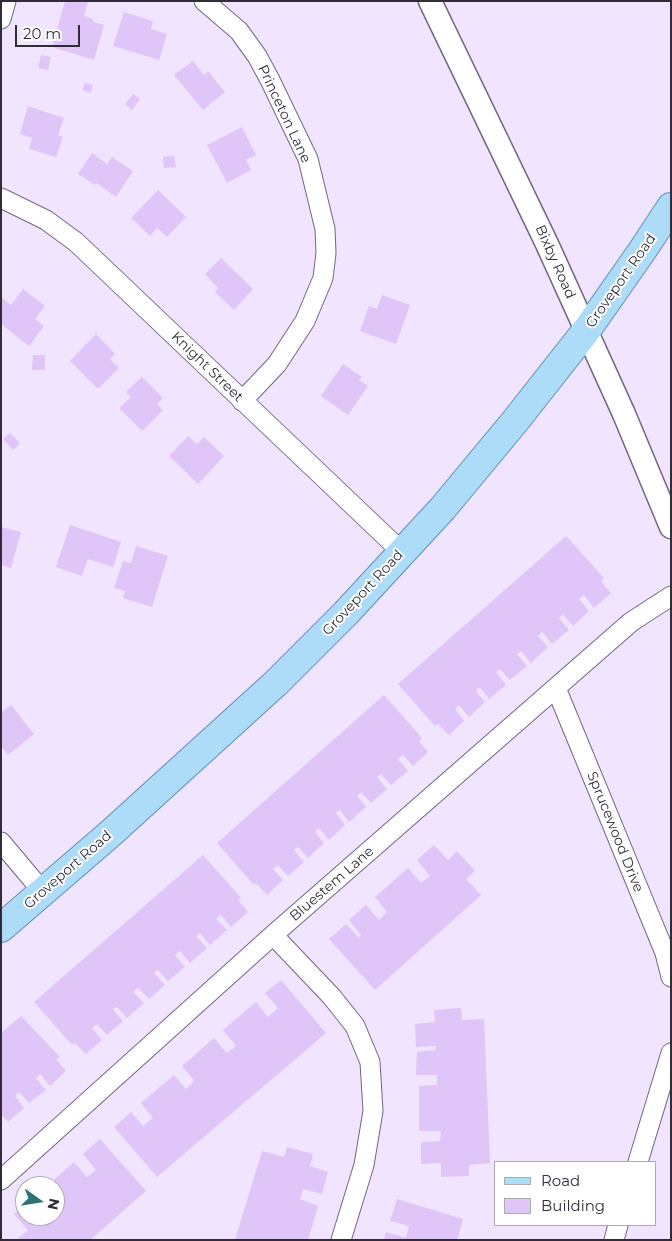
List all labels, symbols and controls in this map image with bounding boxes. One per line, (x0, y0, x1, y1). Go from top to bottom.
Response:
scale bar (18, 15, 82, 47)
text: 20 m (23, 24, 61, 43)
street label: Princeton Lane (254, 62, 314, 166)
street label: Bixby Road (531, 223, 579, 301)
street label: Groveport Road (582, 231, 660, 331)
street label: Knight Street (167, 328, 247, 406)
street label: Groveport Road (319, 547, 407, 639)
street label: Sprucewood Drive (583, 769, 647, 895)
street label: Groveport Road (21, 827, 115, 913)
street label: Bluestem Lane (287, 843, 377, 925)
legend (494, 1161, 657, 1226)
text: Road (541, 1171, 580, 1190)
north arrow (15, 1176, 65, 1226)
text: Building (541, 1196, 605, 1215)
text: N (44, 1197, 64, 1212)

